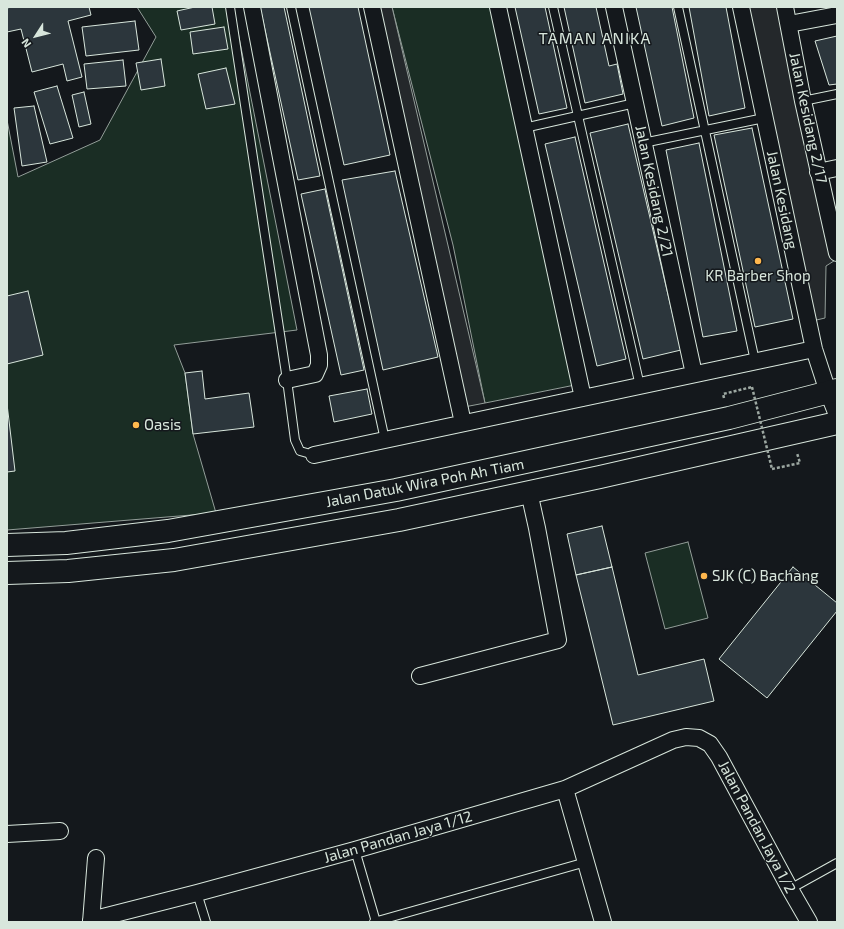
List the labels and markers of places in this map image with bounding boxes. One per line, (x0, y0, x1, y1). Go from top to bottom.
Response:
marker: KR Barber Shop (753, 256, 763, 266)
place label: KR Barber Shop (705, 267, 811, 285)
place label: Oasis (144, 416, 181, 434)
marker: Oasis (131, 420, 141, 430)
place label: SJK (C) Bachang (712, 567, 819, 585)
marker: SJK (C) Bachang (699, 571, 709, 581)

